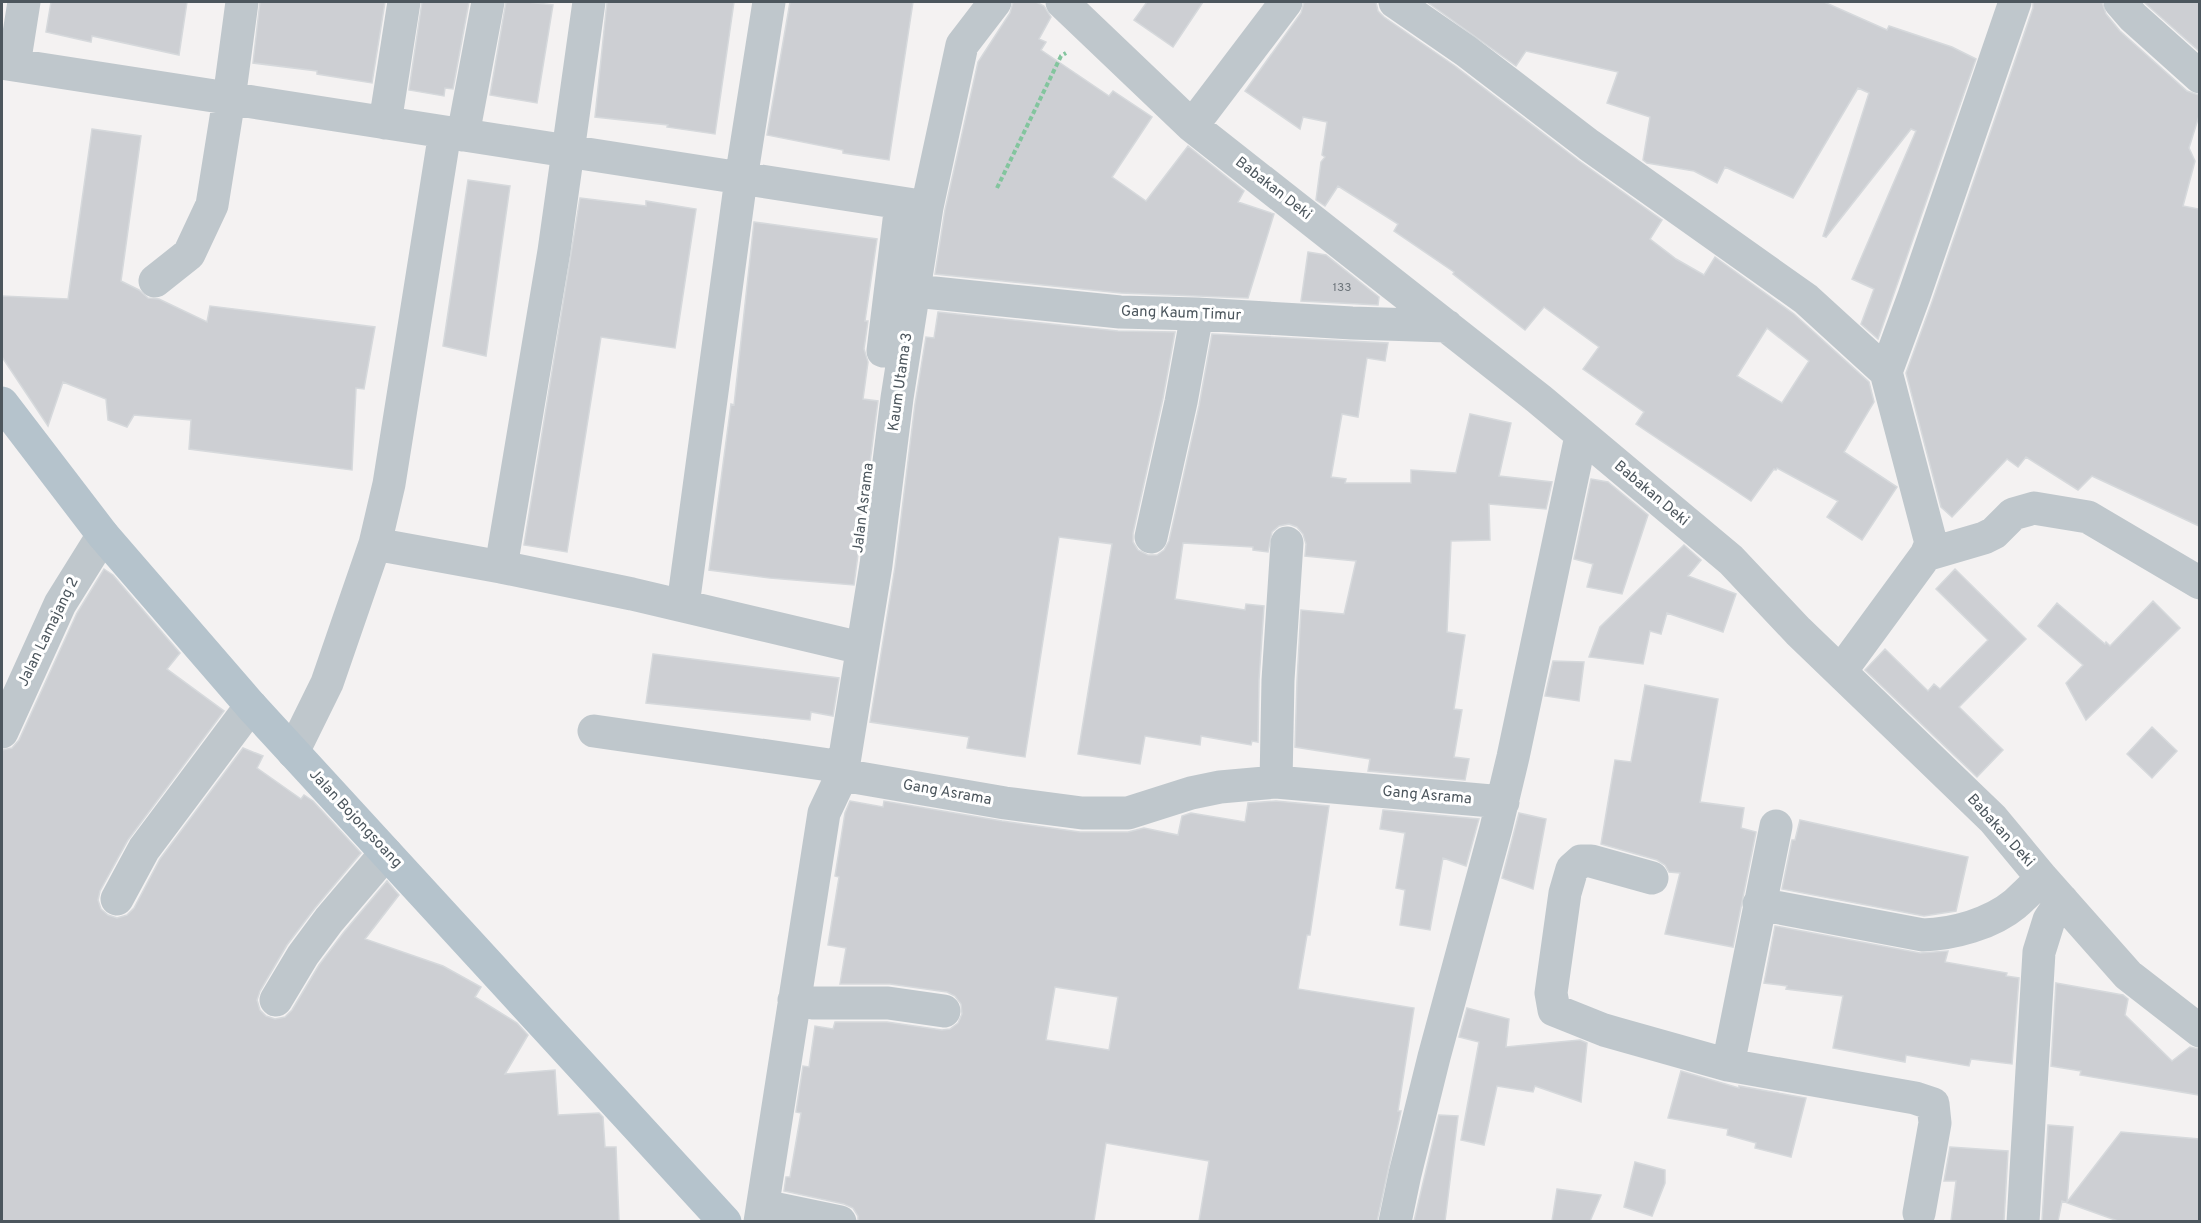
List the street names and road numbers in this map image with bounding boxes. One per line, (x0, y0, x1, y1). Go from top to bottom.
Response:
street label: Babakan Deki (1231, 153, 1315, 225)
street label: Gang Kaum Timur (1120, 302, 1242, 326)
street label: Kaum Utama 3 (885, 331, 917, 433)
street label: Babakan Deki (1610, 457, 1692, 531)
street label: Jalan Asrama (849, 462, 879, 554)
street label: Jalan Lamajang 2 (14, 574, 84, 690)
street label: Jalan Bojongsoang (304, 766, 406, 872)
street label: Gang Asrama (901, 776, 993, 810)
street label: Gang Asrama (1381, 783, 1473, 809)
street label: Babakan Deki (1962, 790, 2038, 872)

